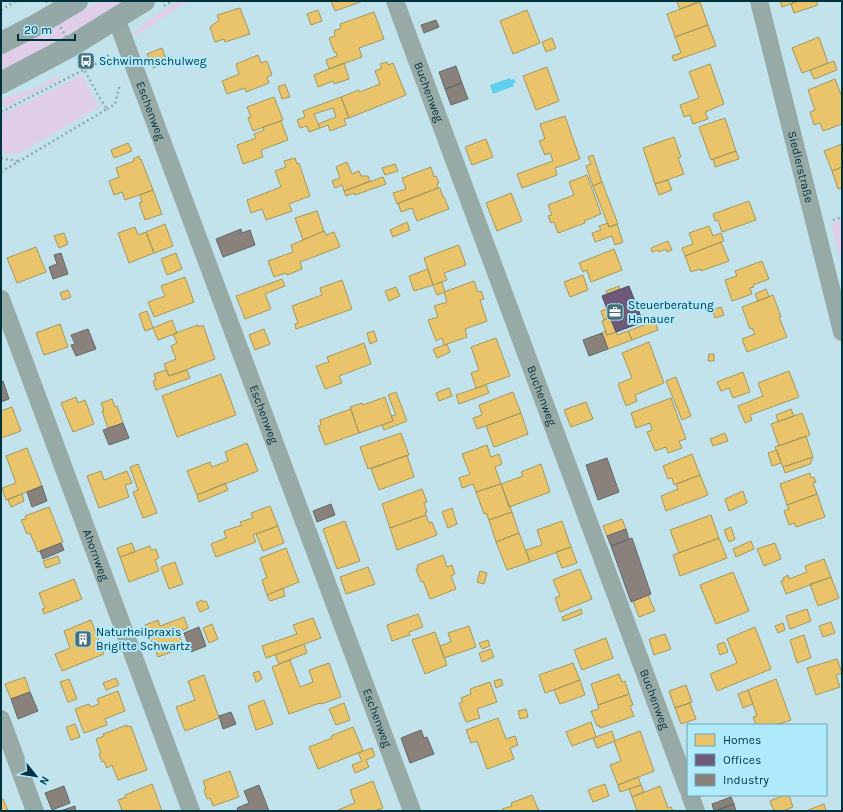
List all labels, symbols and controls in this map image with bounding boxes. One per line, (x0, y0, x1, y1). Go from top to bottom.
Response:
scale bar (18, 16, 75, 42)
text: 20 m (24, 23, 52, 37)
bus stop icon: Schwimmschulweg (76, 51, 96, 71)
place label: Schwimmschulweg (99, 54, 207, 68)
street label: Buchenweg (411, 60, 446, 124)
street label: Eschenweg (133, 79, 168, 142)
street label: Siedlerstraße (785, 130, 816, 204)
place label: Steuerberatung Hanauer (628, 298, 714, 326)
office icon: Steuerberatung Hanauer (605, 302, 625, 322)
street label: Buchenweg (524, 364, 559, 428)
street label: Eschenweg (247, 383, 281, 446)
street label: Ahornweg (80, 527, 112, 583)
place label: Naturheilpraxis Brigitte Schwartz (96, 625, 191, 653)
building icon: Naturheilpraxis Brigitte Schwartz (73, 629, 93, 649)
street label: Buchenweg (637, 667, 672, 732)
street label: Eschenweg (360, 687, 395, 749)
legend (687, 724, 827, 796)
text: Homes (723, 733, 761, 747)
text: Offices (723, 753, 761, 767)
north arrow (16, 756, 56, 796)
text: Industry (723, 773, 769, 787)
text: N (37, 774, 52, 787)

